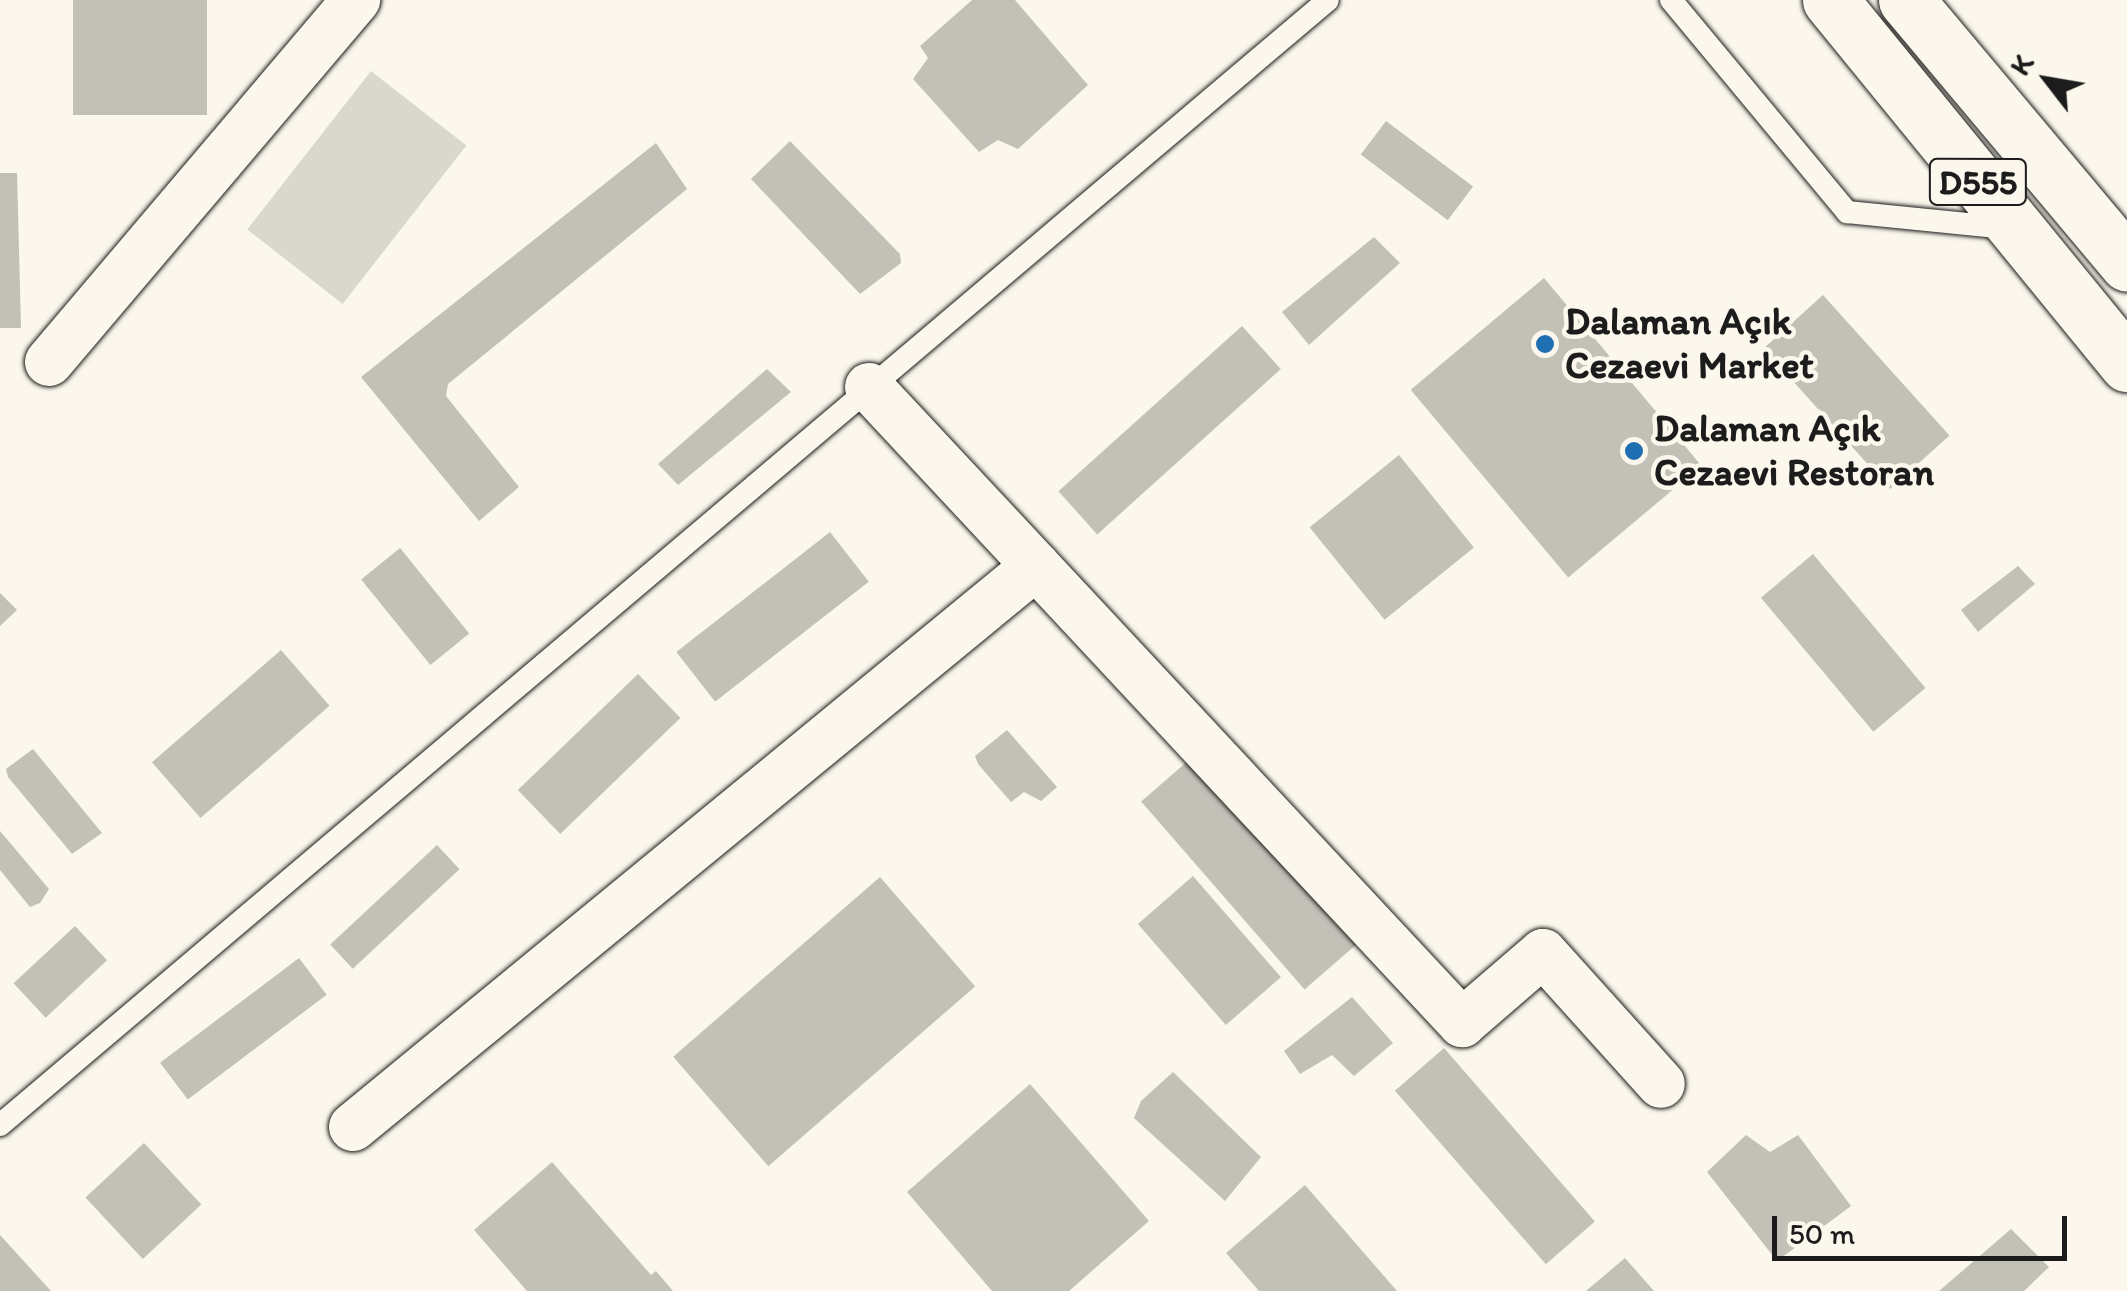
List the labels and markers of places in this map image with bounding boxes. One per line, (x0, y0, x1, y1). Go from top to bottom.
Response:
place label: Dalaman Açık Cezaevi Market (1565, 299, 1814, 388)
marker: Dalaman Açık Cezaevi Market (1534, 333, 1556, 355)
place label: Dalaman Açık Cezaevi Restoran (1654, 406, 1934, 496)
marker: Dalaman Açık Cezaevi Restoran (1623, 440, 1645, 462)

